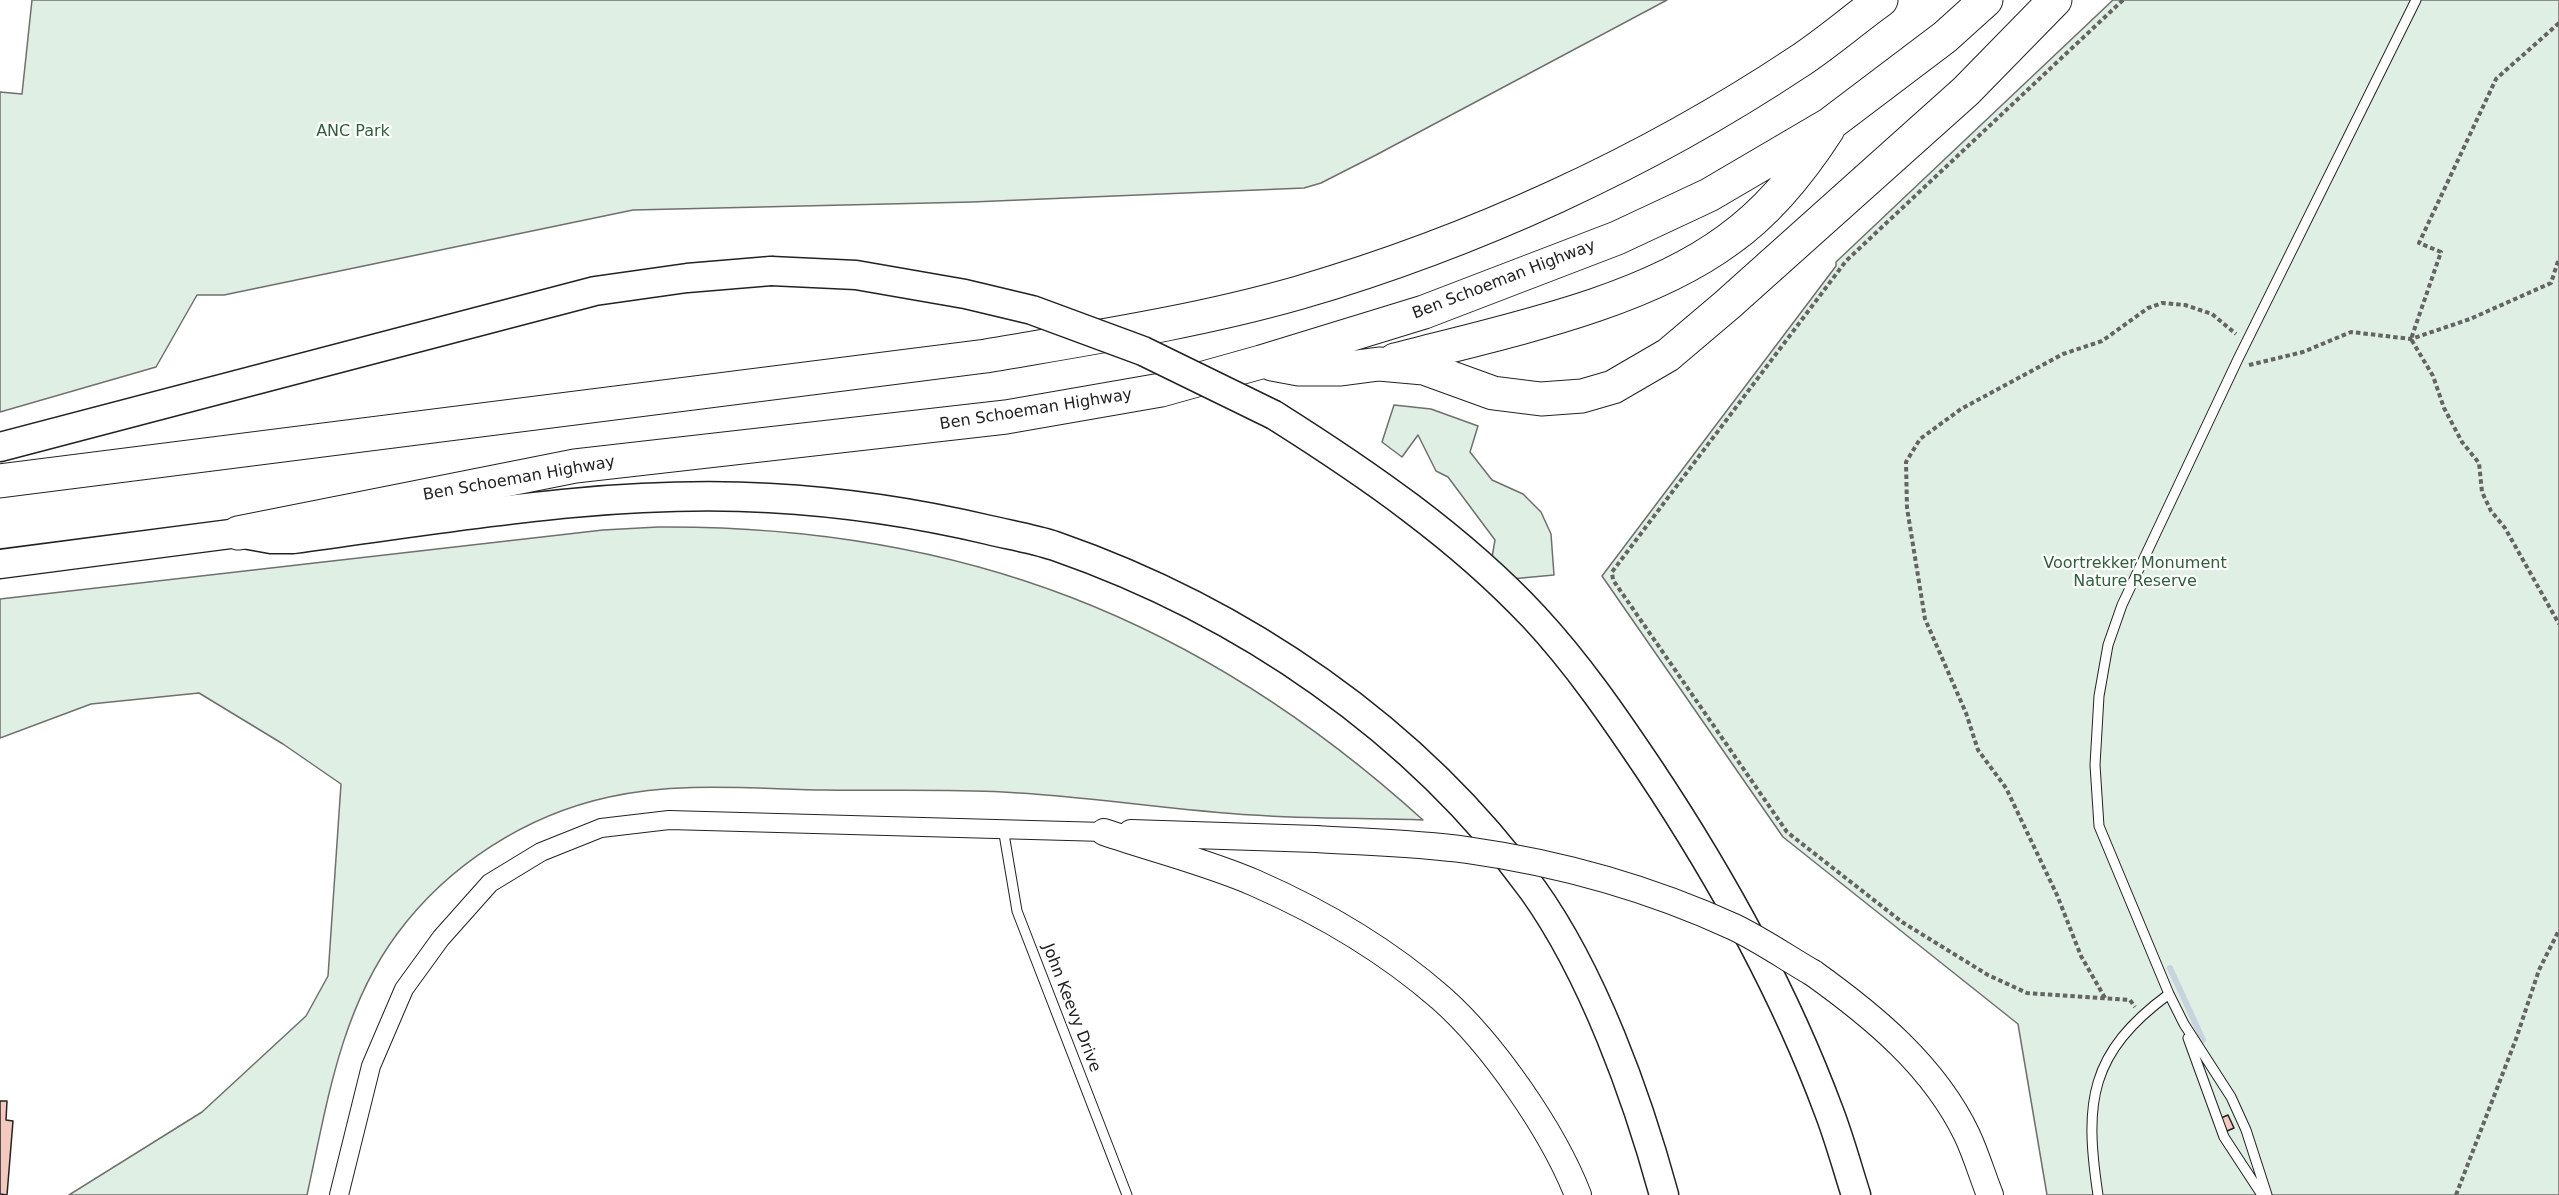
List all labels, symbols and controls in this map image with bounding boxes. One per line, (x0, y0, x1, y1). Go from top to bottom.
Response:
park label: ANC Park (316, 122, 390, 142)
street label: Ben Schoeman Highway (1410, 236, 1598, 324)
street label: Ben Schoeman Highway (938, 385, 1134, 435)
street label: Ben Schoeman Highway (422, 453, 616, 505)
park label: Voortrekker Monument Nature Reserve (2043, 554, 2227, 592)
street label: John Keevy Drive (1038, 941, 1104, 1075)

